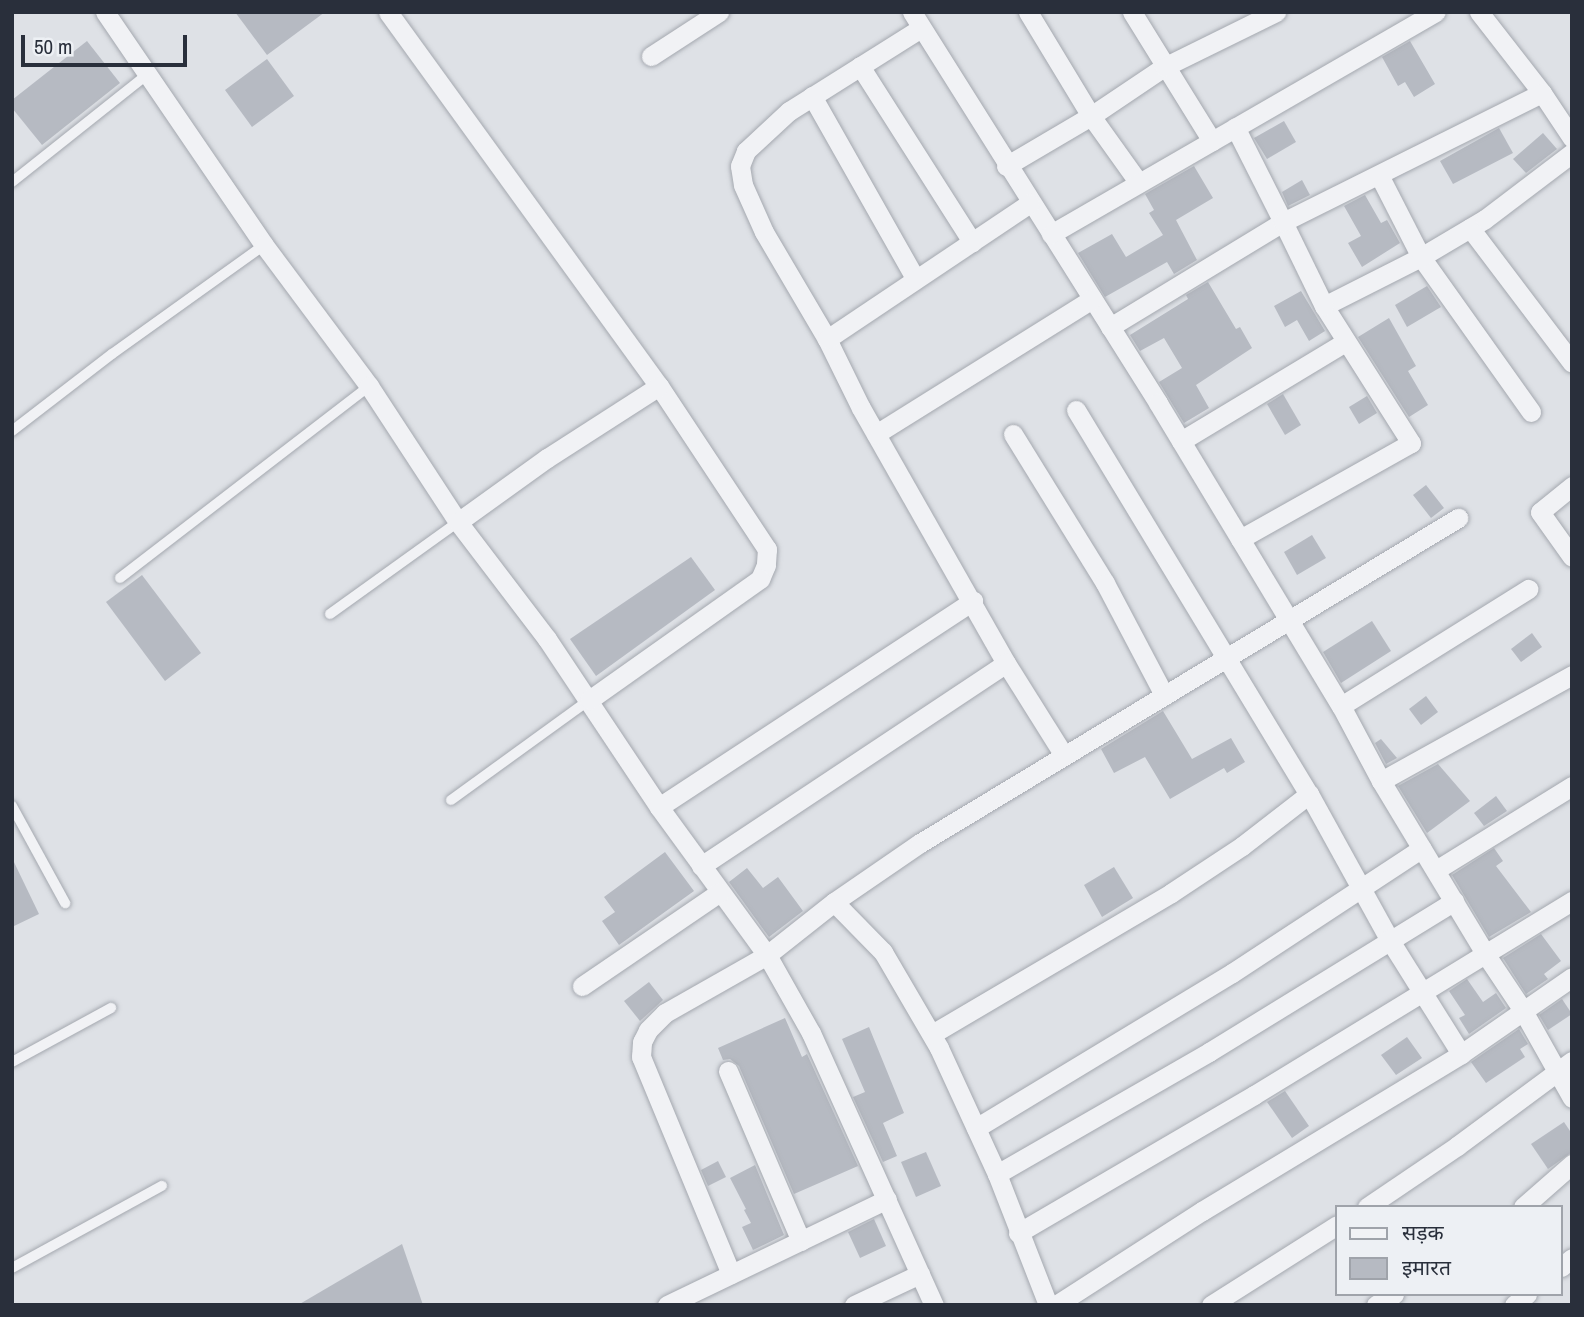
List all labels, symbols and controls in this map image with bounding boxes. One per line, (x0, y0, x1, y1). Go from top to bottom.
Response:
scale bar (24, 21, 191, 65)
text: 50 m (34, 32, 72, 61)
legend (1336, 1205, 1563, 1296)
text: सड़क (1402, 1218, 1444, 1247)
text: इमारत (1402, 1253, 1451, 1282)

